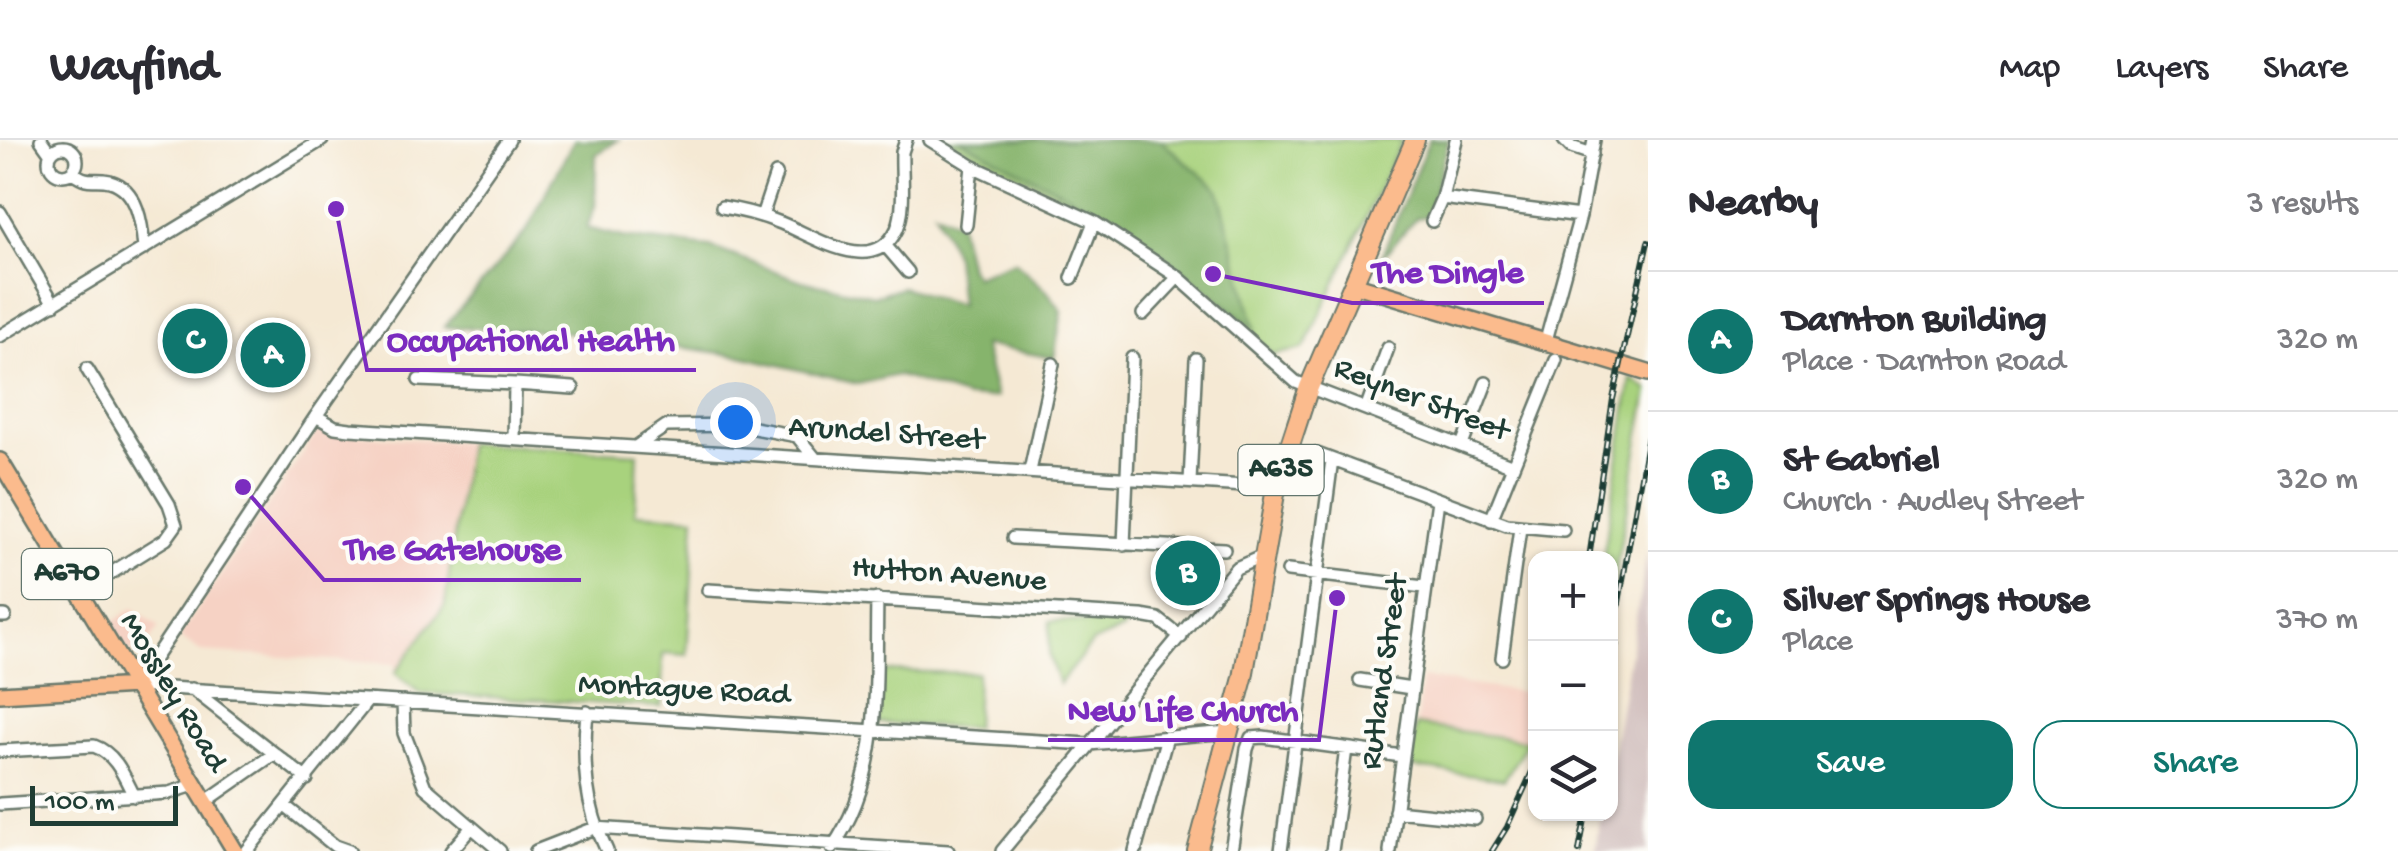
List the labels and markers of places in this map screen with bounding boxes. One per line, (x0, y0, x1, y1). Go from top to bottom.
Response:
callout: The Dingle (1352, 238, 1544, 303)
pin: C (162, 304, 228, 378)
callout: Occupational Health (367, 305, 696, 370)
pin: A (240, 318, 306, 392)
callout: The Gatehouse (324, 515, 581, 580)
pin: B (1156, 536, 1220, 610)
callout: New Life Church (1048, 675, 1319, 740)

